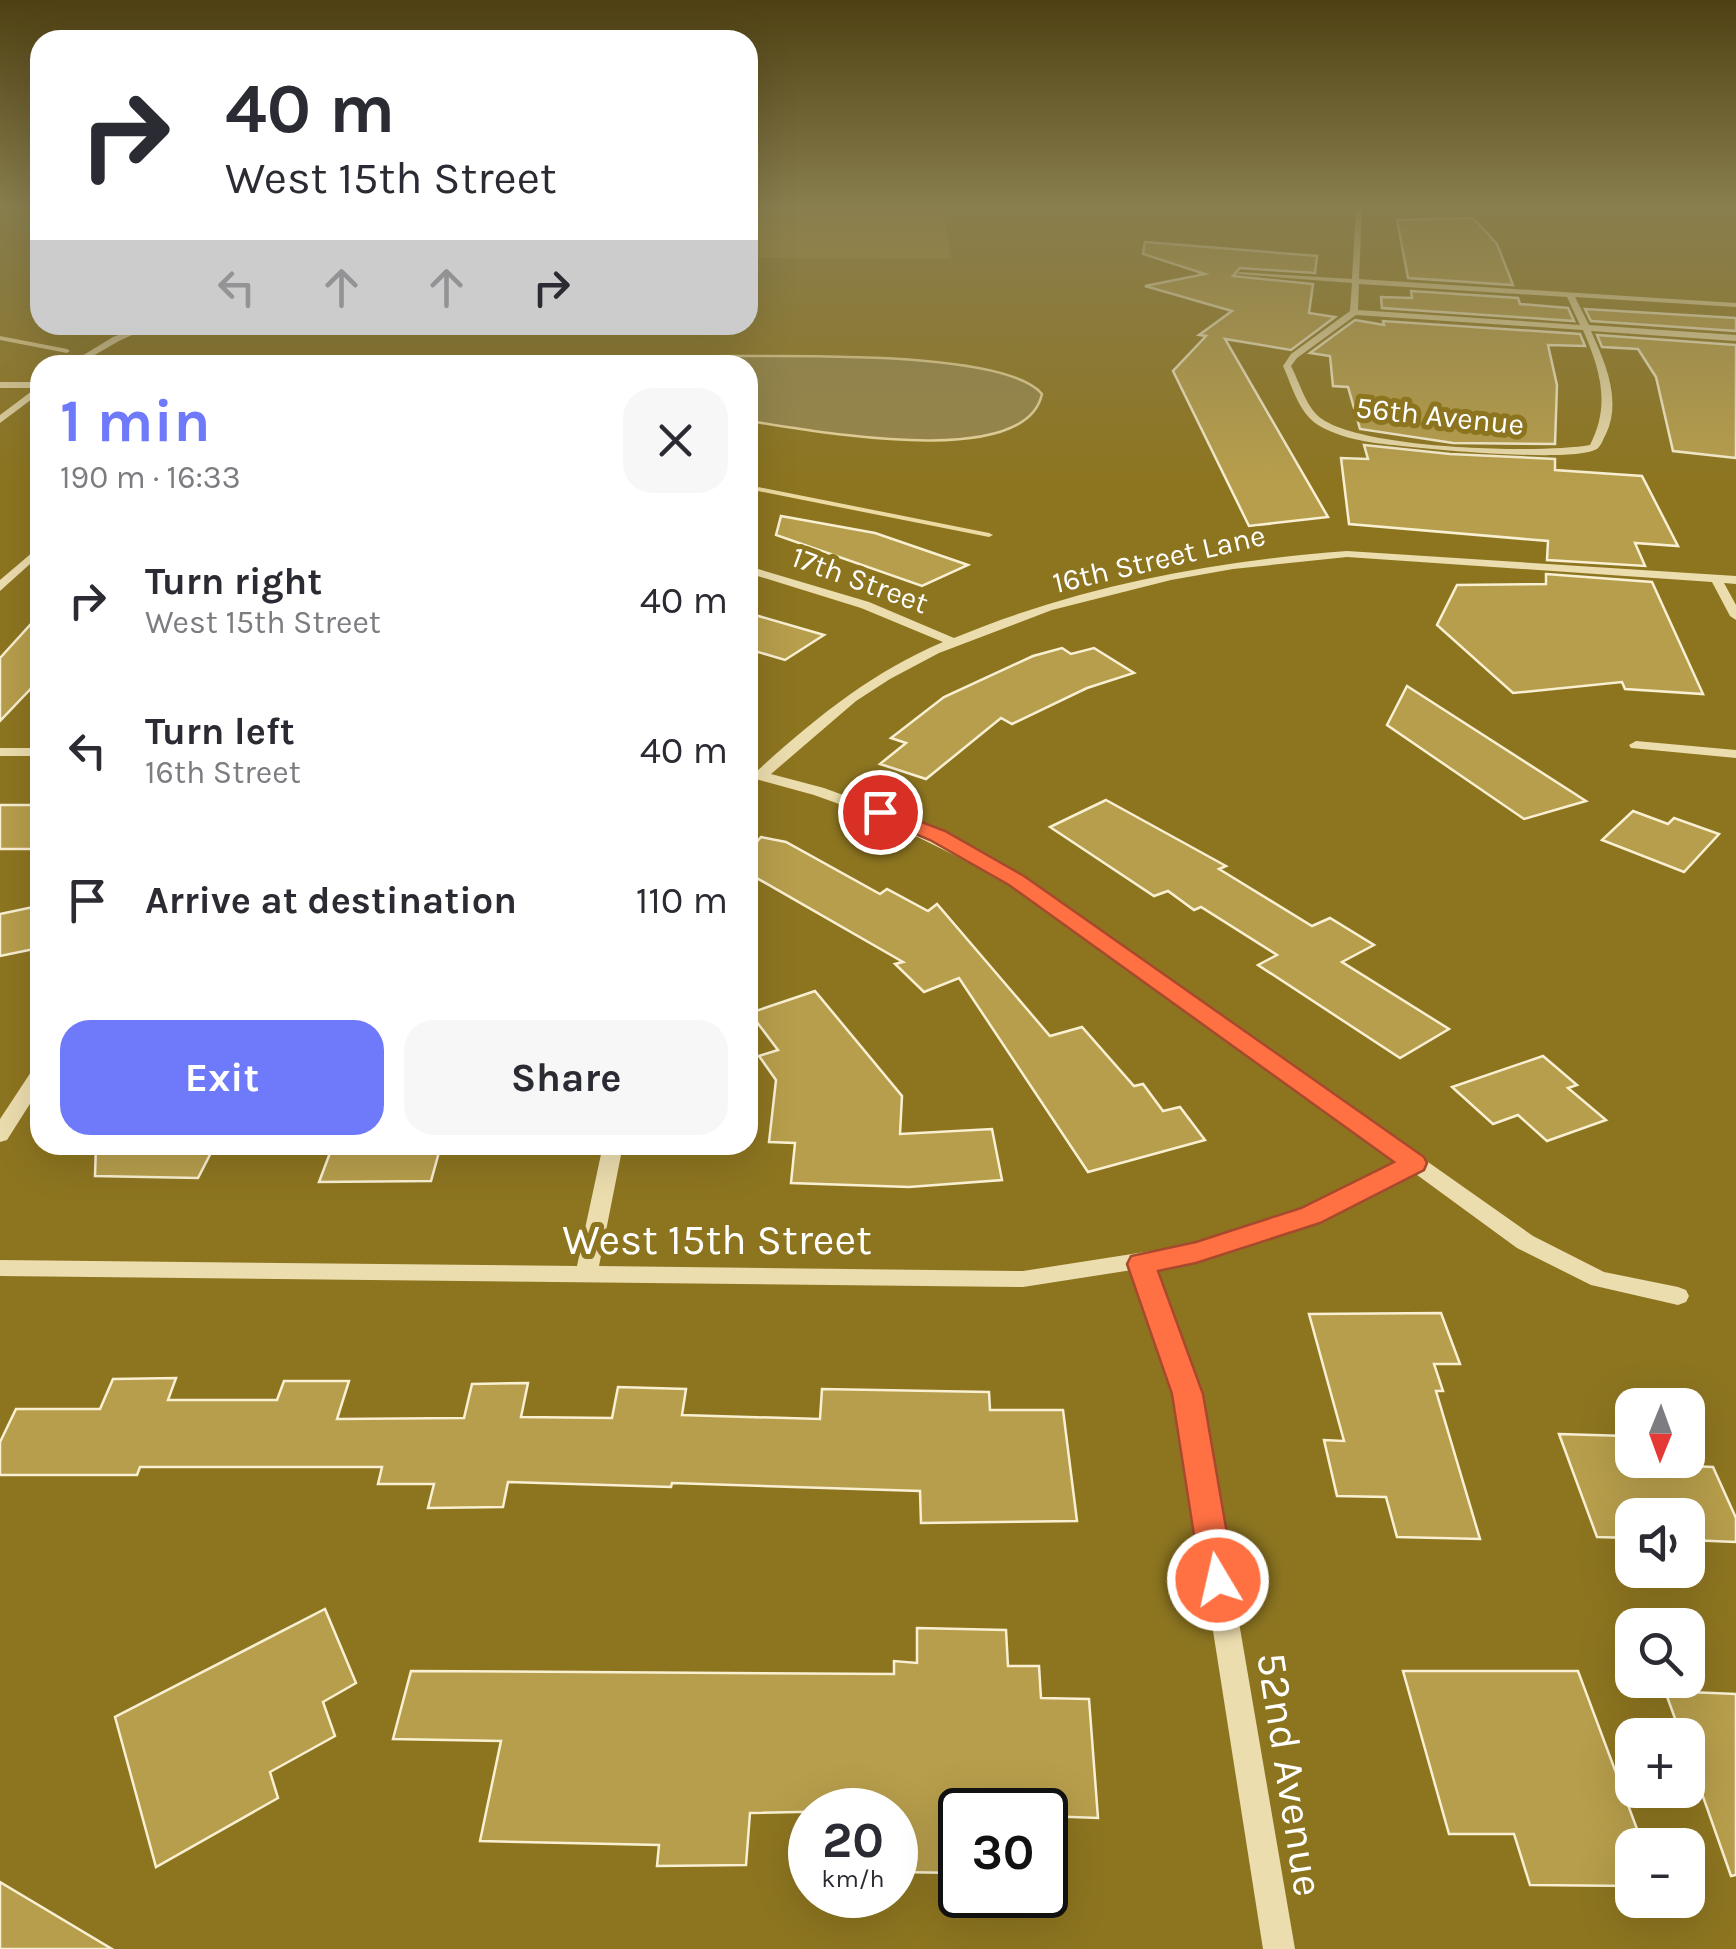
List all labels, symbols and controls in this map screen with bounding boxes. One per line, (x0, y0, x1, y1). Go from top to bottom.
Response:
text: 40 m (225, 68, 395, 150)
icon: right (60, 70, 190, 200)
text: West 15th Street (225, 152, 557, 204)
icon: left (209, 260, 264, 315)
icon: ahead (314, 260, 369, 315)
icon: ahead (419, 260, 474, 315)
icon: right (524, 260, 579, 315)
text: 1 min (60, 386, 211, 456)
button: close (623, 388, 728, 493)
street label: 56th Avenue (1354, 389, 1526, 443)
text: 190 m · 16:33 (60, 459, 241, 496)
street label: 16th Street Lane (1049, 517, 1269, 601)
street label: 17th Street (787, 539, 933, 621)
text: Turn right (145, 559, 322, 604)
icon: right (60, 573, 115, 628)
text: 40 m (640, 578, 728, 623)
text: West 15th Street (145, 604, 381, 641)
text: Turn left (145, 709, 295, 754)
icon: left (60, 723, 115, 778)
text: 40 m (640, 728, 728, 773)
text: 16th Street (145, 754, 301, 791)
pin (838, 770, 923, 855)
icon: arrive (853, 785, 908, 840)
icon: arrive (60, 873, 115, 928)
text: Arrive at destination (145, 878, 517, 923)
text: 110 m (636, 878, 728, 923)
button: Exit (60, 1020, 384, 1135)
button: Share (404, 1020, 728, 1135)
street label: West 15th Street (562, 1215, 872, 1265)
north arrow (1615, 1388, 1705, 1478)
map controls (1615, 1388, 1705, 1918)
button: sound (1615, 1498, 1705, 1588)
position arrow (1166, 1528, 1270, 1632)
button: search (1615, 1608, 1705, 1698)
street label: 52nd Avenue (1246, 1649, 1334, 1900)
button: + (1615, 1718, 1705, 1808)
speed limit sign: 30 (938, 1788, 1068, 1918)
text: 20 (822, 1811, 884, 1870)
button: − (1615, 1828, 1705, 1918)
text: km/h (821, 1864, 885, 1893)

